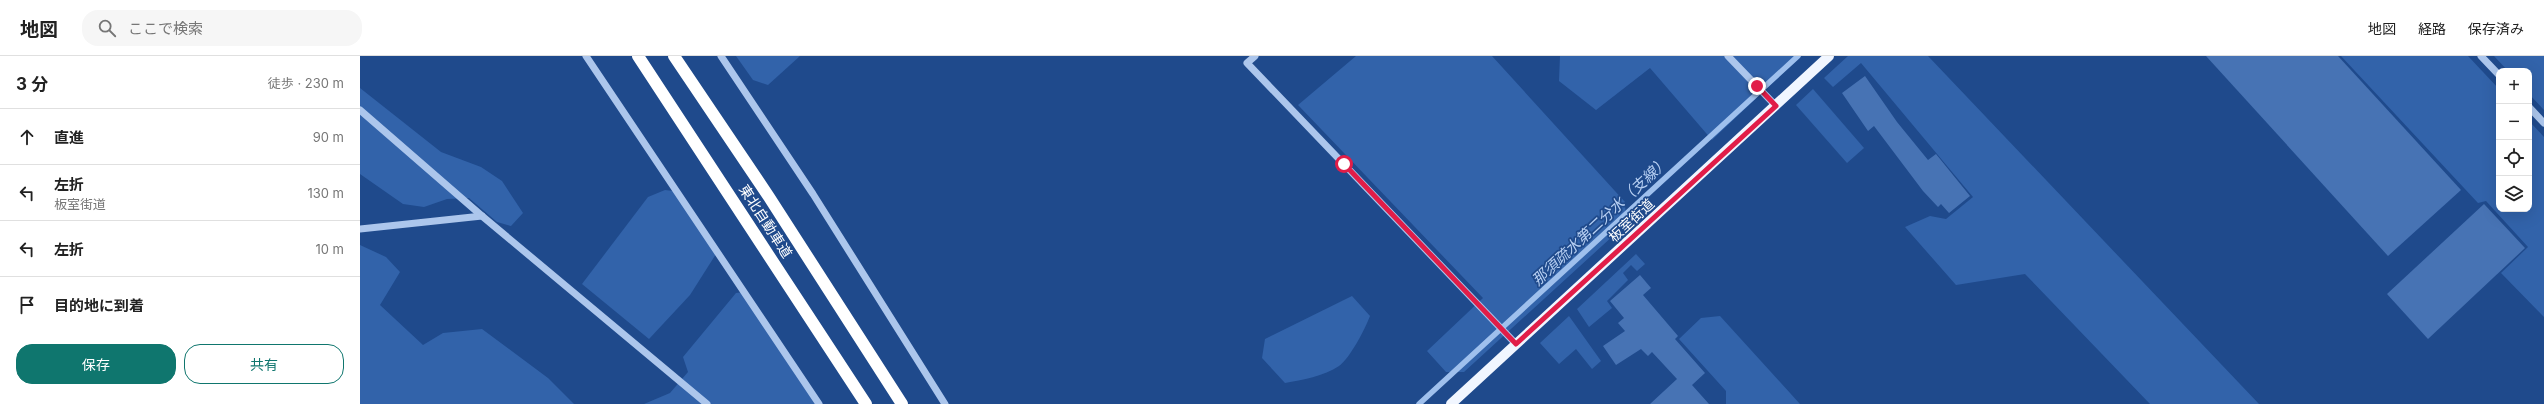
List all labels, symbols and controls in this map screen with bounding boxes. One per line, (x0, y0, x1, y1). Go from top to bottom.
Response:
search box (82, 10, 362, 46)
icon: search (96, 17, 118, 39)
text: 地図 (20, 18, 58, 41)
text: ここで検索 (128, 19, 203, 38)
text: 地図 (2368, 20, 2396, 37)
text: 経路 (2418, 20, 2446, 37)
text: 保存済み (2468, 20, 2524, 37)
map controls (2496, 68, 2532, 212)
button: + (2496, 68, 2532, 104)
text: 3 分 (16, 74, 48, 94)
text: 徒歩 · 230 m (268, 75, 344, 91)
route end (1748, 77, 1766, 95)
button: − (2496, 104, 2532, 140)
icon: ahead (16, 126, 38, 148)
text: 直進 (54, 128, 84, 147)
text: 90 m (313, 129, 344, 145)
button: locate (2496, 140, 2532, 176)
water label: 那須疏水第二分水（支線） (1528, 153, 1672, 289)
route start (1335, 155, 1353, 173)
text: 左折 (54, 175, 84, 194)
button: layers (2496, 176, 2532, 212)
street label: 東北自動車道 (736, 181, 796, 261)
icon: left (16, 182, 38, 204)
text: 130 m (307, 185, 344, 201)
street label: 板室街道 (1605, 195, 1657, 245)
text: 板室街道 (54, 196, 106, 212)
icon: left (16, 238, 38, 260)
text: 左折 (54, 240, 84, 259)
text: 10 m (315, 241, 344, 257)
icon: arrive (16, 294, 38, 316)
text: 目的地に到着 (54, 296, 144, 315)
button: 保存 (16, 344, 176, 384)
button: 共有 (184, 344, 344, 384)

